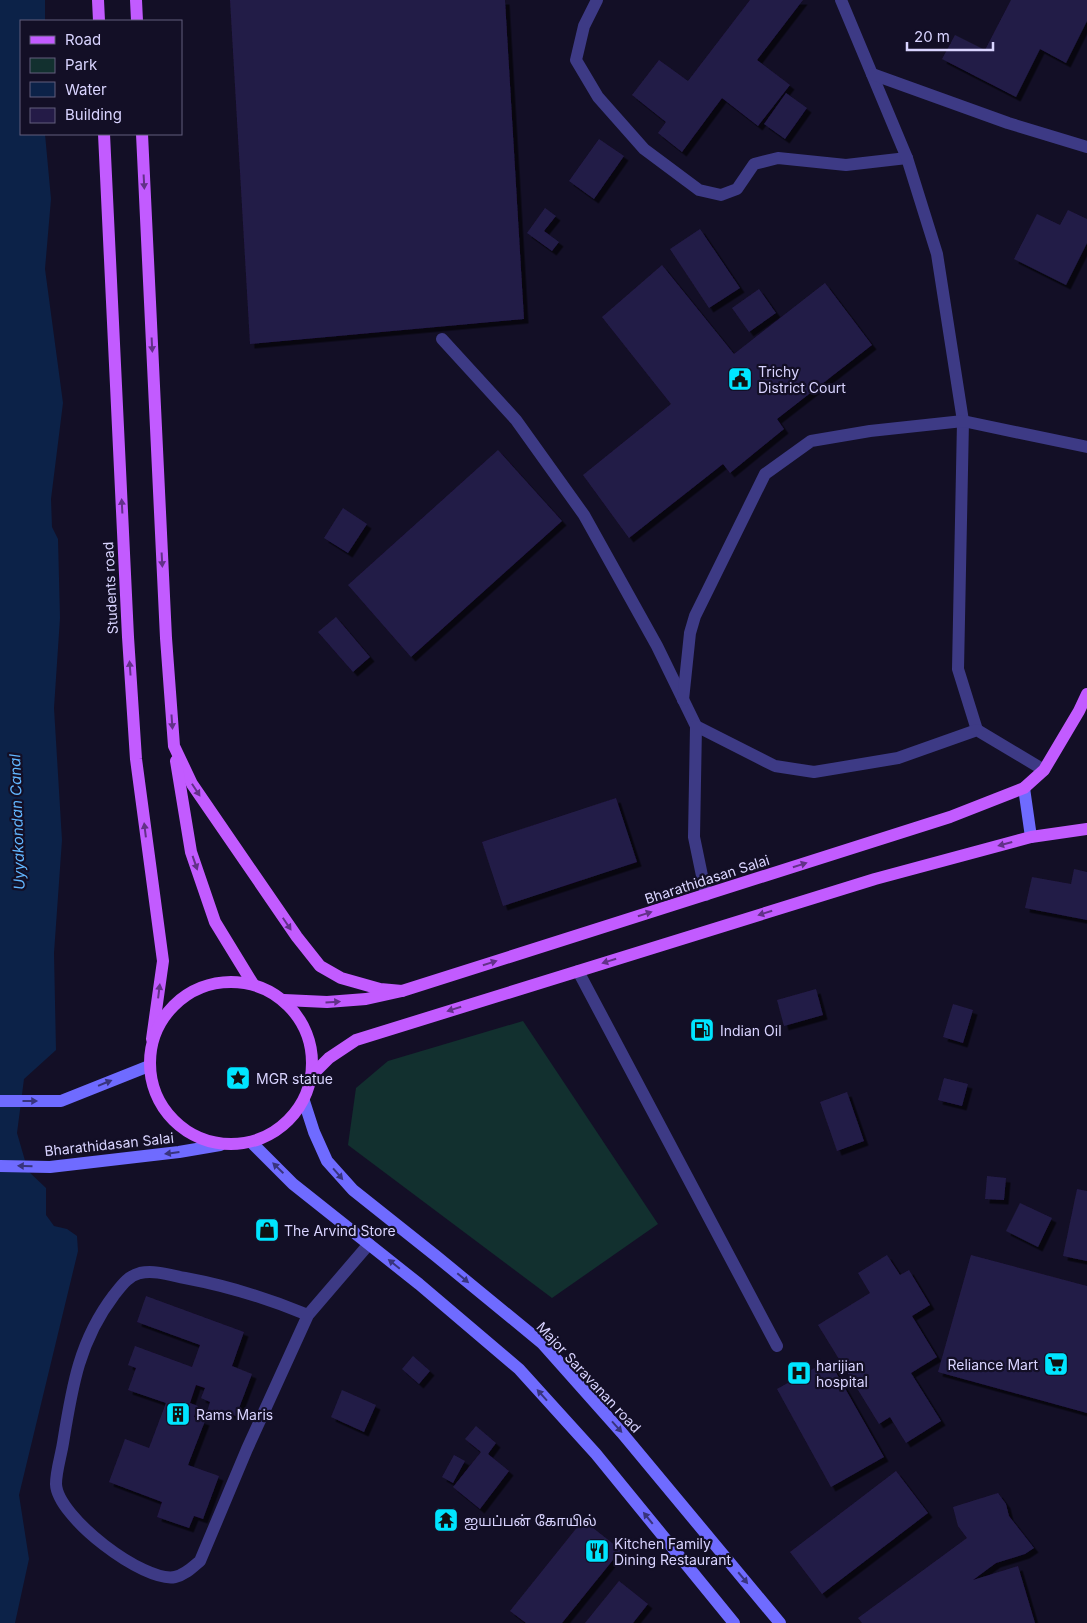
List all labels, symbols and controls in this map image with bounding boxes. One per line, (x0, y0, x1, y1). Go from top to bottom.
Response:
legend (20, 20, 182, 135)
scale bar (907, 20, 993, 52)
text: 20 m (914, 27, 950, 46)
text: Road (65, 30, 101, 49)
text: Park (65, 55, 98, 74)
text: Water (65, 80, 107, 99)
text: Building (65, 105, 122, 124)
one-way arrow (141, 175, 149, 191)
one-way arrow (148, 337, 156, 353)
place label: Trichy District Court (758, 363, 846, 396)
public building icon: Trichy District Court (727, 366, 753, 392)
one-way arrow (117, 498, 125, 514)
street label: Students road (99, 541, 121, 635)
one-way arrow (158, 552, 166, 568)
one-way arrow (125, 660, 133, 676)
one-way arrow (168, 714, 176, 730)
water label: Uyyakondan Canal (5, 753, 29, 890)
one-way arrow (191, 783, 201, 796)
one-way arrow (141, 822, 149, 838)
one-way arrow (997, 840, 1012, 848)
street label: Bharathidasan Salai (643, 851, 771, 907)
one-way arrow (191, 856, 199, 871)
one-way arrow (793, 861, 808, 869)
one-way arrow (638, 910, 653, 918)
one-way arrow (757, 910, 772, 918)
one-way arrow (283, 917, 292, 931)
one-way arrow (602, 958, 617, 966)
one-way arrow (483, 959, 498, 967)
one-way arrow (155, 983, 163, 999)
one-way arrow (325, 997, 341, 1005)
one-way arrow (446, 1006, 461, 1014)
fuel station icon: Indian Oil (689, 1017, 715, 1043)
place label: Indian Oil (720, 1022, 782, 1039)
place icon: MGR statue (225, 1065, 251, 1091)
place label: MGR statue (256, 1070, 333, 1087)
one-way arrow (98, 1079, 112, 1087)
one-way arrow (23, 1097, 39, 1105)
street label: Bharathidasan Salai (43, 1129, 175, 1159)
one-way arrow (163, 1149, 179, 1157)
one-way arrow (17, 1162, 33, 1170)
one-way arrow (272, 1162, 284, 1174)
one-way arrow (332, 1167, 344, 1179)
shop icon: The Arvind Store (254, 1217, 280, 1243)
place label: The Arvind Store (284, 1222, 396, 1239)
one-way arrow (388, 1259, 401, 1270)
one-way arrow (456, 1272, 469, 1283)
street label: Major Saravanan road (533, 1318, 645, 1436)
supermarket icon: Reliance Mart (1043, 1351, 1069, 1377)
place label: Reliance Mart (947, 1356, 1038, 1373)
place label: harijian hospital (816, 1357, 868, 1390)
hospital icon: harijian hospital (786, 1360, 812, 1386)
one-way arrow (536, 1389, 548, 1401)
building icon: Rams Maris (165, 1401, 191, 1427)
place label: Rams Maris (196, 1406, 273, 1423)
one-way arrow (611, 1420, 623, 1432)
temple icon: ஐயப்பன் கோயில் (433, 1507, 459, 1533)
one-way arrow (643, 1511, 654, 1524)
place label: ஐயப்பன் கோயில் (464, 1512, 597, 1531)
place label: Kitchen Family Dining Restaurant (614, 1535, 731, 1568)
restaurant icon: Kitchen Family Dining Restaurant (584, 1538, 610, 1564)
one-way arrow (737, 1572, 749, 1584)

